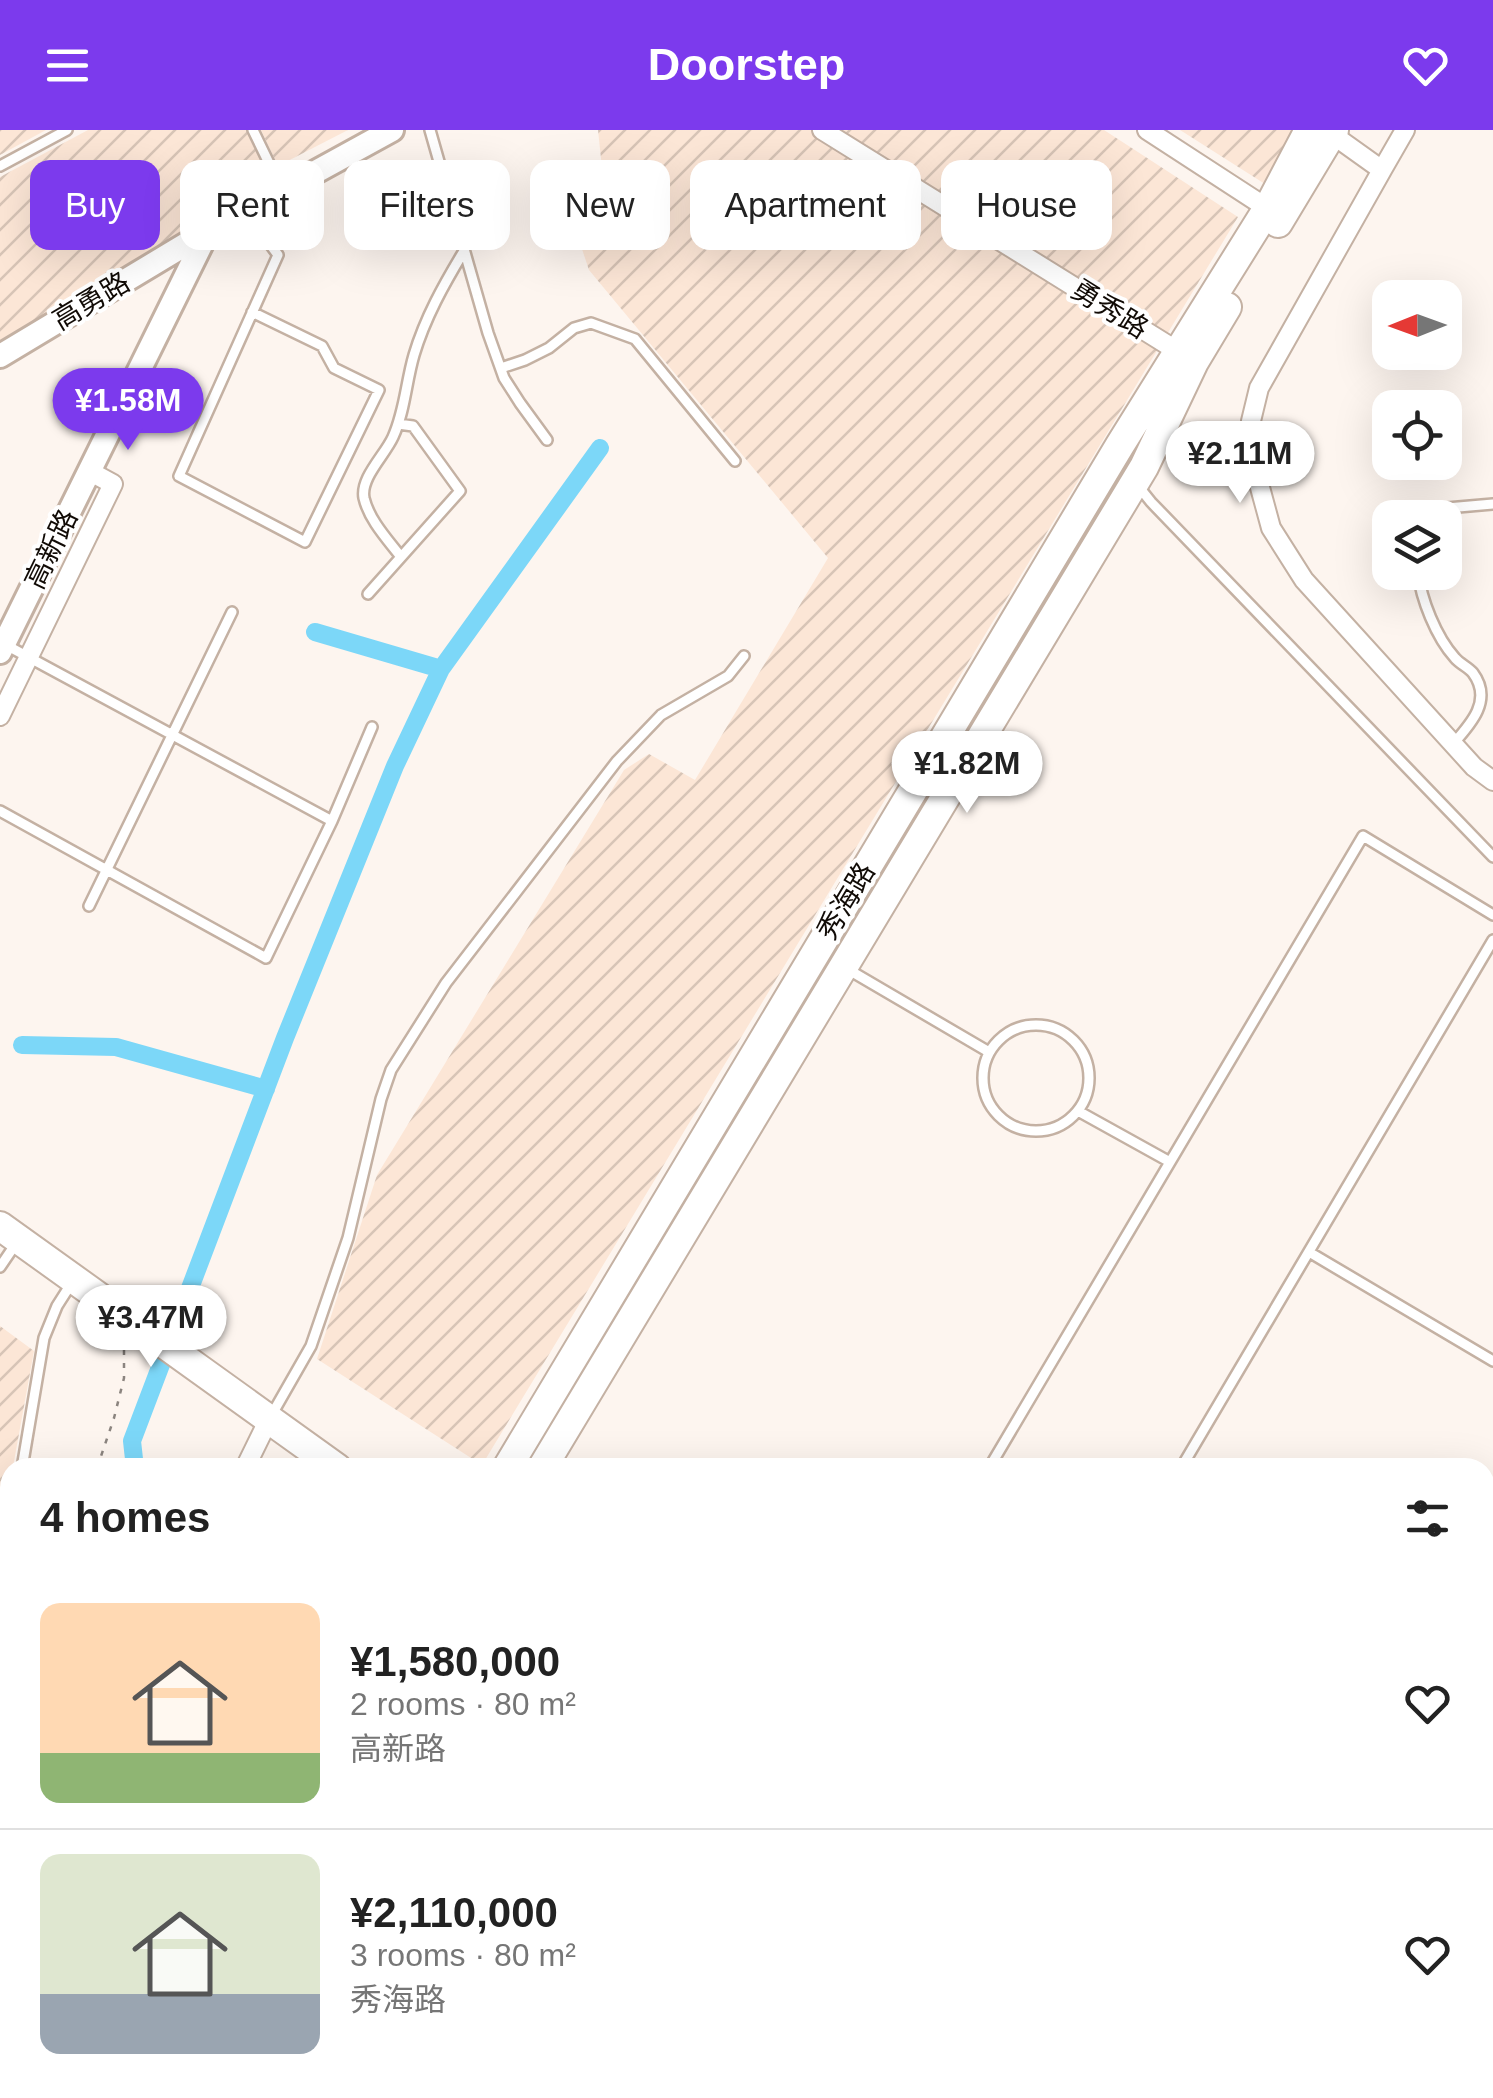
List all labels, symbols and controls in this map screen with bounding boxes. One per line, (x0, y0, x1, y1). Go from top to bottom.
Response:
icon: menu (40, 38, 95, 93)
icon: heart (1398, 38, 1453, 93)
text: Doorstep (648, 39, 845, 90)
chip: Buy (30, 160, 160, 250)
chip: Rent (180, 160, 324, 250)
chip: Filters (344, 160, 510, 250)
chip: New (530, 160, 670, 250)
chip: Apartment (690, 160, 921, 250)
chip: House (941, 160, 1112, 250)
street label: 高勇路 (47, 266, 135, 336)
street label: 勇秀路 (1066, 274, 1154, 344)
north arrow (1372, 280, 1462, 370)
map controls (1372, 280, 1462, 590)
pin: ¥1.58M (47, 368, 209, 453)
text: ¥1.58M (75, 382, 181, 418)
button: locate (1372, 390, 1462, 480)
pin: ¥2.11M (1159, 421, 1321, 506)
text: ¥2.11M (1188, 435, 1292, 471)
button: layers (1372, 500, 1462, 590)
street label: 高新路 (19, 504, 83, 594)
pin: ¥1.82M (886, 731, 1048, 816)
text: ¥1.82M (914, 745, 1020, 781)
street label: 秀海路 (811, 857, 881, 945)
pin: ¥3.47M (70, 1285, 232, 1370)
text: ¥3.47M (98, 1299, 204, 1335)
icon: filters (1400, 1491, 1455, 1546)
text: 4 homes (40, 1494, 210, 1541)
text: ¥1,580,000 (350, 1638, 560, 1685)
icon: home (120, 1643, 240, 1763)
icon: heart (1400, 1676, 1455, 1731)
text: 2 rooms · 80 m² (350, 1686, 576, 1722)
text: 高新路 (350, 1731, 446, 1767)
text: ¥2,110,000 (350, 1889, 558, 1936)
icon: home (120, 1894, 240, 2014)
icon: heart (1400, 1927, 1455, 1982)
text: 3 rooms · 80 m² (350, 1937, 576, 1973)
text: 秀海路 (350, 1982, 446, 2018)

